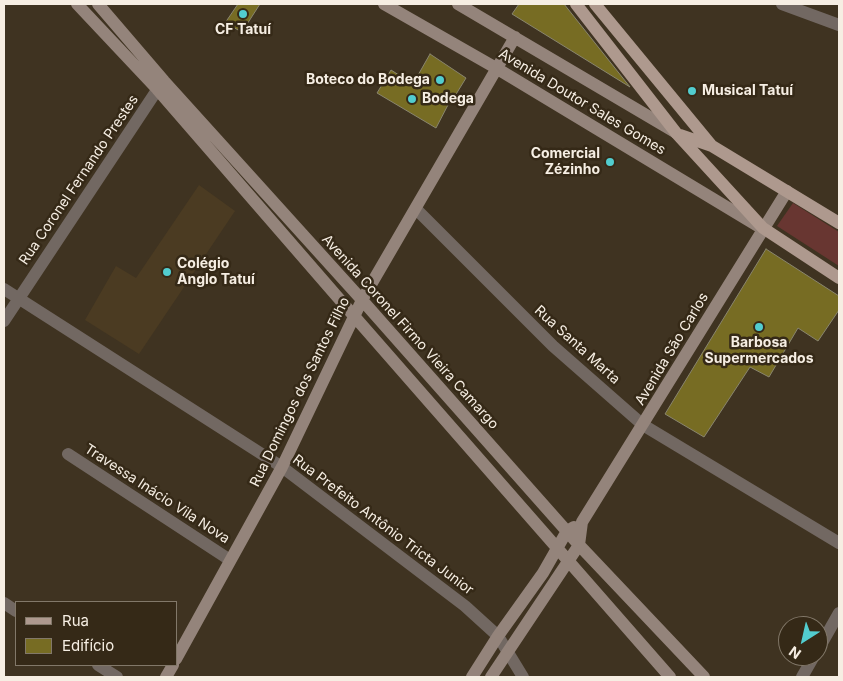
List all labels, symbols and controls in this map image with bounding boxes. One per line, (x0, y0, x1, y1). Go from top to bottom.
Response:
marker: CF Tatuí (237, 8, 249, 20)
place label: CF Tatuí (215, 22, 271, 38)
street label: Avenida Doutor Sales Gomes (496, 45, 668, 159)
place label: Boteco do Bodega (306, 72, 430, 88)
marker: Boteco do Bodega (434, 74, 446, 86)
place label: Musical Tatuí (702, 83, 793, 99)
marker: Musical Tatuí (686, 85, 698, 97)
place label: Bodega (422, 91, 474, 107)
street label: Rua Coronel Fernando Prestes (16, 92, 142, 268)
marker: Bodega (406, 93, 418, 105)
place label: Comercial Zézinho (531, 146, 600, 178)
marker: Comercial Zézinho (604, 156, 616, 168)
street label: Avenida Coronel Firmo Vieira Camargo (318, 231, 502, 433)
place label: Colégio Anglo Tatuí (177, 256, 255, 288)
marker: Colégio Anglo Tatuí (161, 266, 173, 278)
street label: Avenida São Carlos (632, 290, 712, 408)
street label: Rua Domingos dos Santos Filho (247, 294, 353, 490)
street label: Rua Santa Marta (531, 302, 623, 388)
marker: Barbosa Supermercados (753, 321, 765, 333)
place label: Barbosa Supermercados (704, 335, 814, 368)
street label: Travessa Inácio Vila Nova (81, 441, 233, 547)
street label: Rua Prefeito Antônio Tricta Junior (289, 451, 477, 599)
legend (15, 601, 178, 666)
text: Rua (62, 611, 89, 630)
north arrow (778, 616, 828, 666)
text: Edifício (62, 636, 114, 655)
text: N (785, 643, 804, 663)

